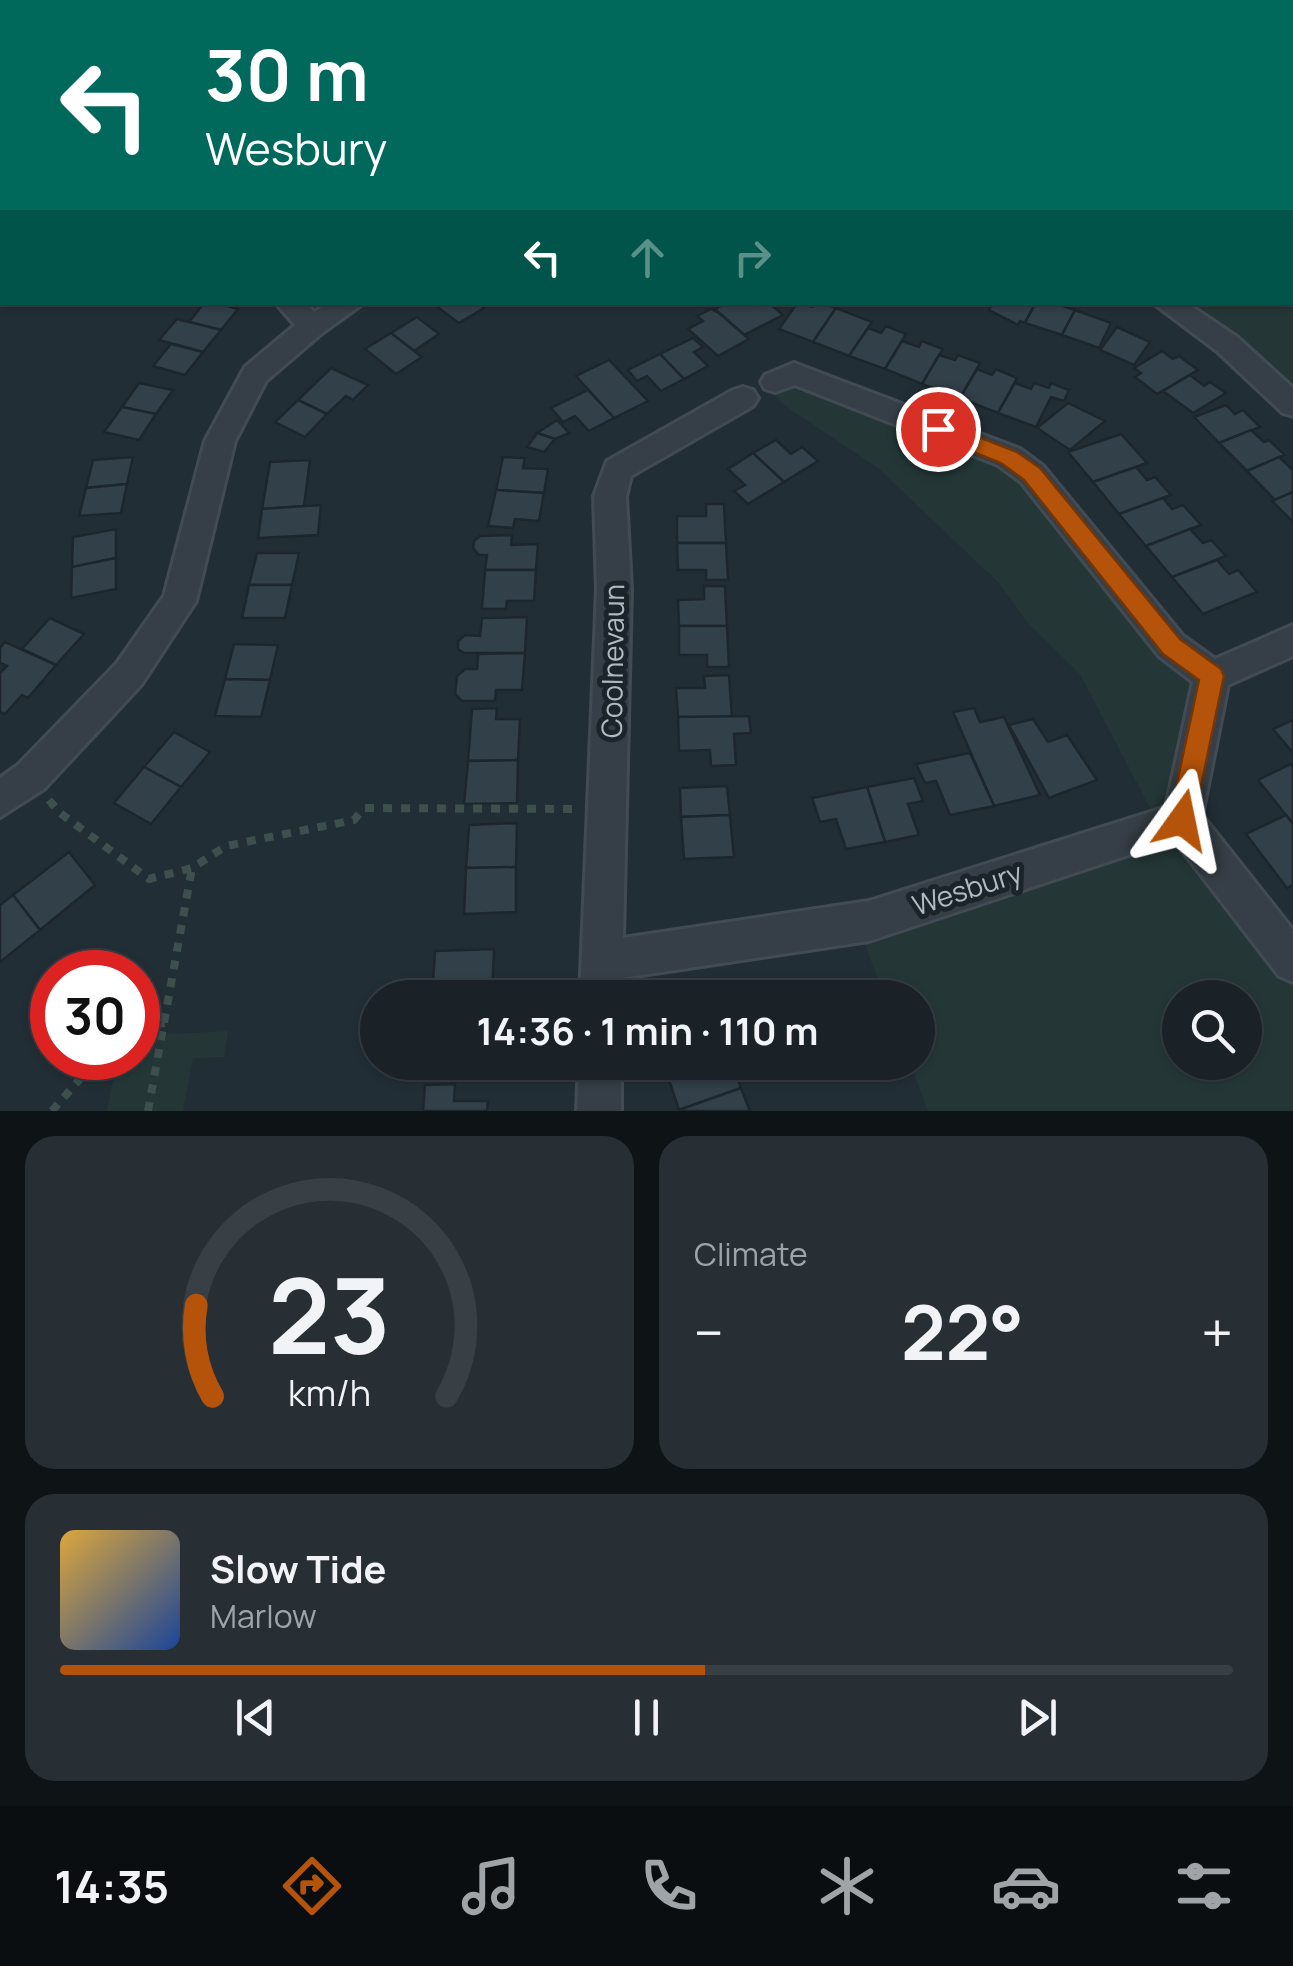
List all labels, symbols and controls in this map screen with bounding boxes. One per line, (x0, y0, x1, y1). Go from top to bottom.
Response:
text: 30 m (205, 26, 369, 122)
icon: left (40, 40, 170, 170)
text: Wesbury (205, 117, 387, 179)
icon: left (515, 230, 570, 285)
icon: ahead (620, 230, 675, 285)
icon: right (725, 230, 780, 285)
pin (896, 387, 981, 472)
icon: arrive (911, 402, 966, 457)
street label: Coolnevaun (592, 584, 632, 738)
position arrow (1130, 768, 1234, 872)
street label: Wesbury (907, 852, 1027, 924)
speed limit sign: 30 (30, 950, 160, 1080)
map controls (1162, 980, 1262, 1080)
button: search (1162, 980, 1262, 1080)
text: 14:36 · 1 min · 110 m (476, 1004, 819, 1056)
text: Climate (694, 1232, 808, 1276)
text: 23 (268, 1243, 391, 1385)
text: 22° (901, 1280, 1024, 1383)
text: − (694, 1294, 724, 1370)
text: + (1201, 1294, 1233, 1370)
text: km/h (288, 1368, 371, 1417)
text: Slow Tide (210, 1542, 387, 1594)
text: Marlow (210, 1594, 317, 1638)
icon: previous (228, 1690, 283, 1745)
icon: pause (619, 1690, 674, 1745)
icon: next (1010, 1690, 1065, 1745)
icon: directions (277, 1851, 347, 1921)
icon: music (456, 1851, 526, 1921)
icon: phone (634, 1851, 704, 1921)
icon: climate (812, 1851, 882, 1921)
icon: car (991, 1851, 1061, 1921)
icon: filters (1169, 1851, 1239, 1921)
text: 14:35 (54, 1855, 169, 1917)

